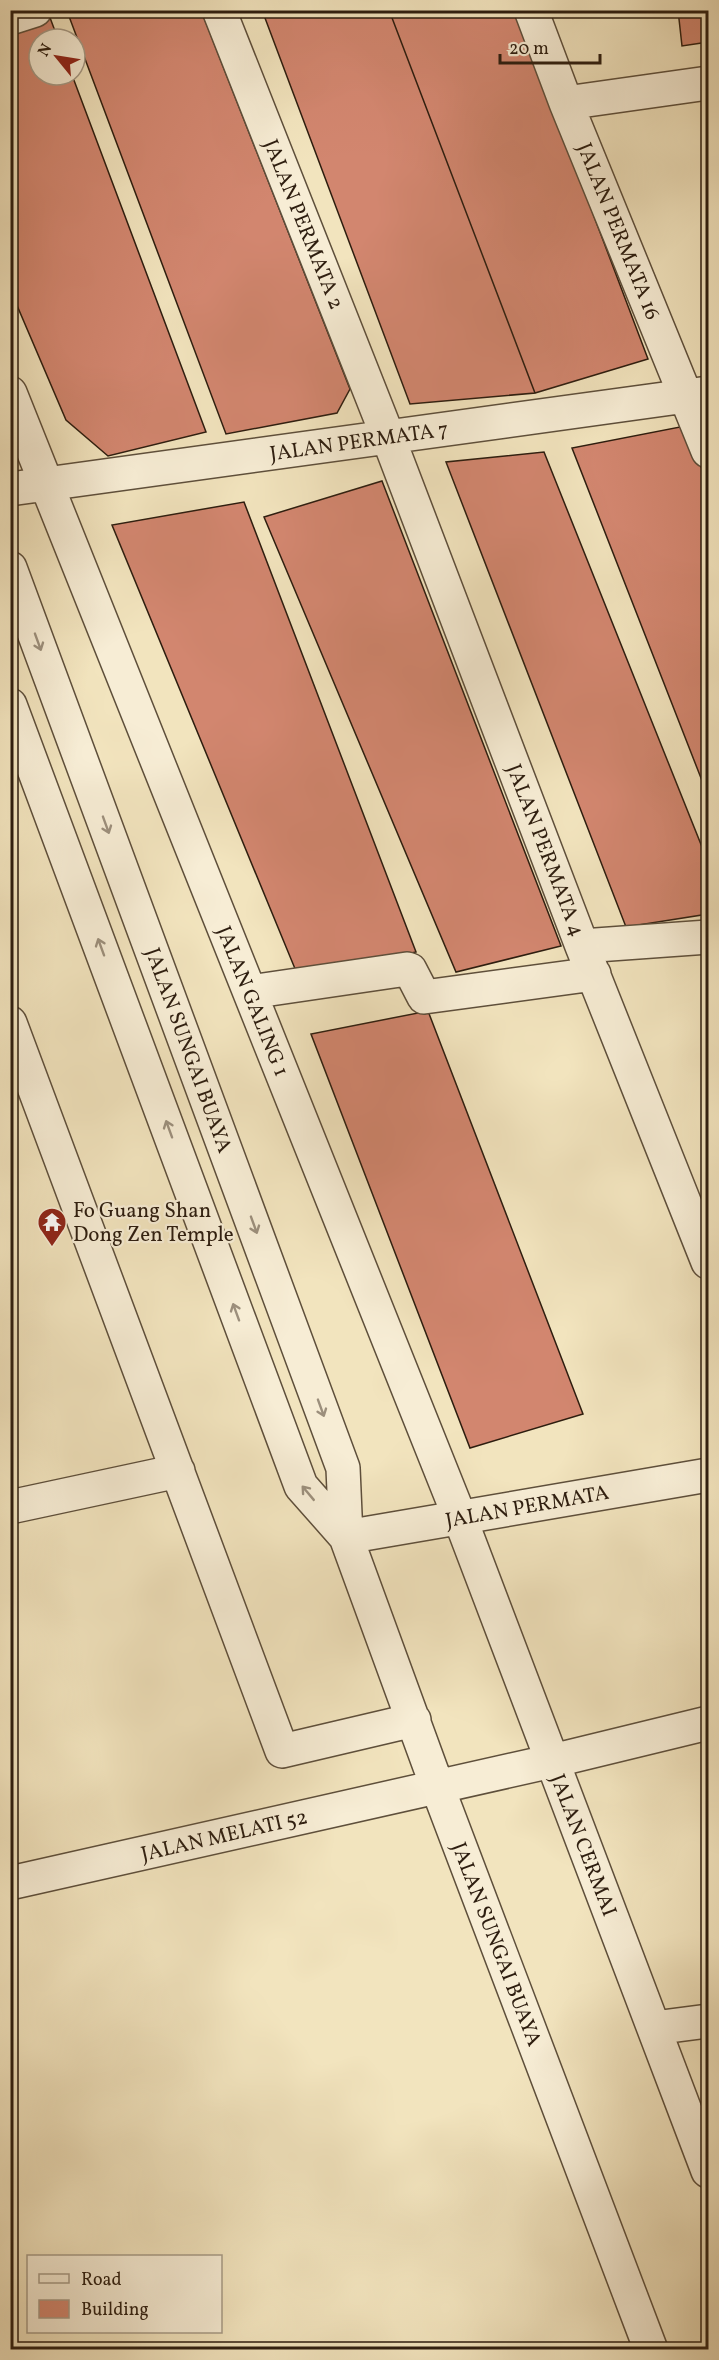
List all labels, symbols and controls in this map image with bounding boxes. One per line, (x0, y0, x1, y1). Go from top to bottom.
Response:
north arrow (27, 27, 87, 87)
scale bar (500, 27, 600, 65)
text: 20 m (509, 37, 549, 62)
text: N (33, 40, 58, 61)
street label: JALAN PERMATA 2 (255, 135, 350, 314)
street label: JALAN PERMATA 16 (569, 139, 666, 324)
street label: JALAN PERMATA 7 (268, 416, 450, 469)
one-way arrow (34, 633, 45, 651)
street label: JALAN PERMATA 4 (498, 760, 591, 941)
one-way arrow (101, 816, 112, 834)
street label: JALAN GALING 1 (208, 922, 295, 1081)
one-way arrow (94, 938, 105, 957)
street label: JALAN SUNGAI BUAYA (137, 944, 238, 1157)
one-way arrow (162, 1121, 173, 1139)
place label: Fo Guang Shan Dong Zen Temple (73, 1197, 234, 1250)
temple icon: Fo Guang Shan Dong Zen Temple (36, 1206, 68, 1248)
one-way arrow (249, 1215, 260, 1234)
one-way arrow (230, 1303, 241, 1322)
one-way arrow (316, 1398, 327, 1417)
street label: JALAN PERMATA (443, 1479, 612, 1536)
one-way arrow (301, 1485, 314, 1501)
street label: JALAN CERMAI (542, 1770, 623, 1921)
street label: JALAN MELATI 52 (138, 1803, 310, 1870)
street label: JALAN SUNGAI BUAYA (443, 1838, 548, 2051)
legend (27, 2255, 222, 2333)
text: Road (81, 2268, 122, 2293)
text: Building (81, 2298, 149, 2323)

